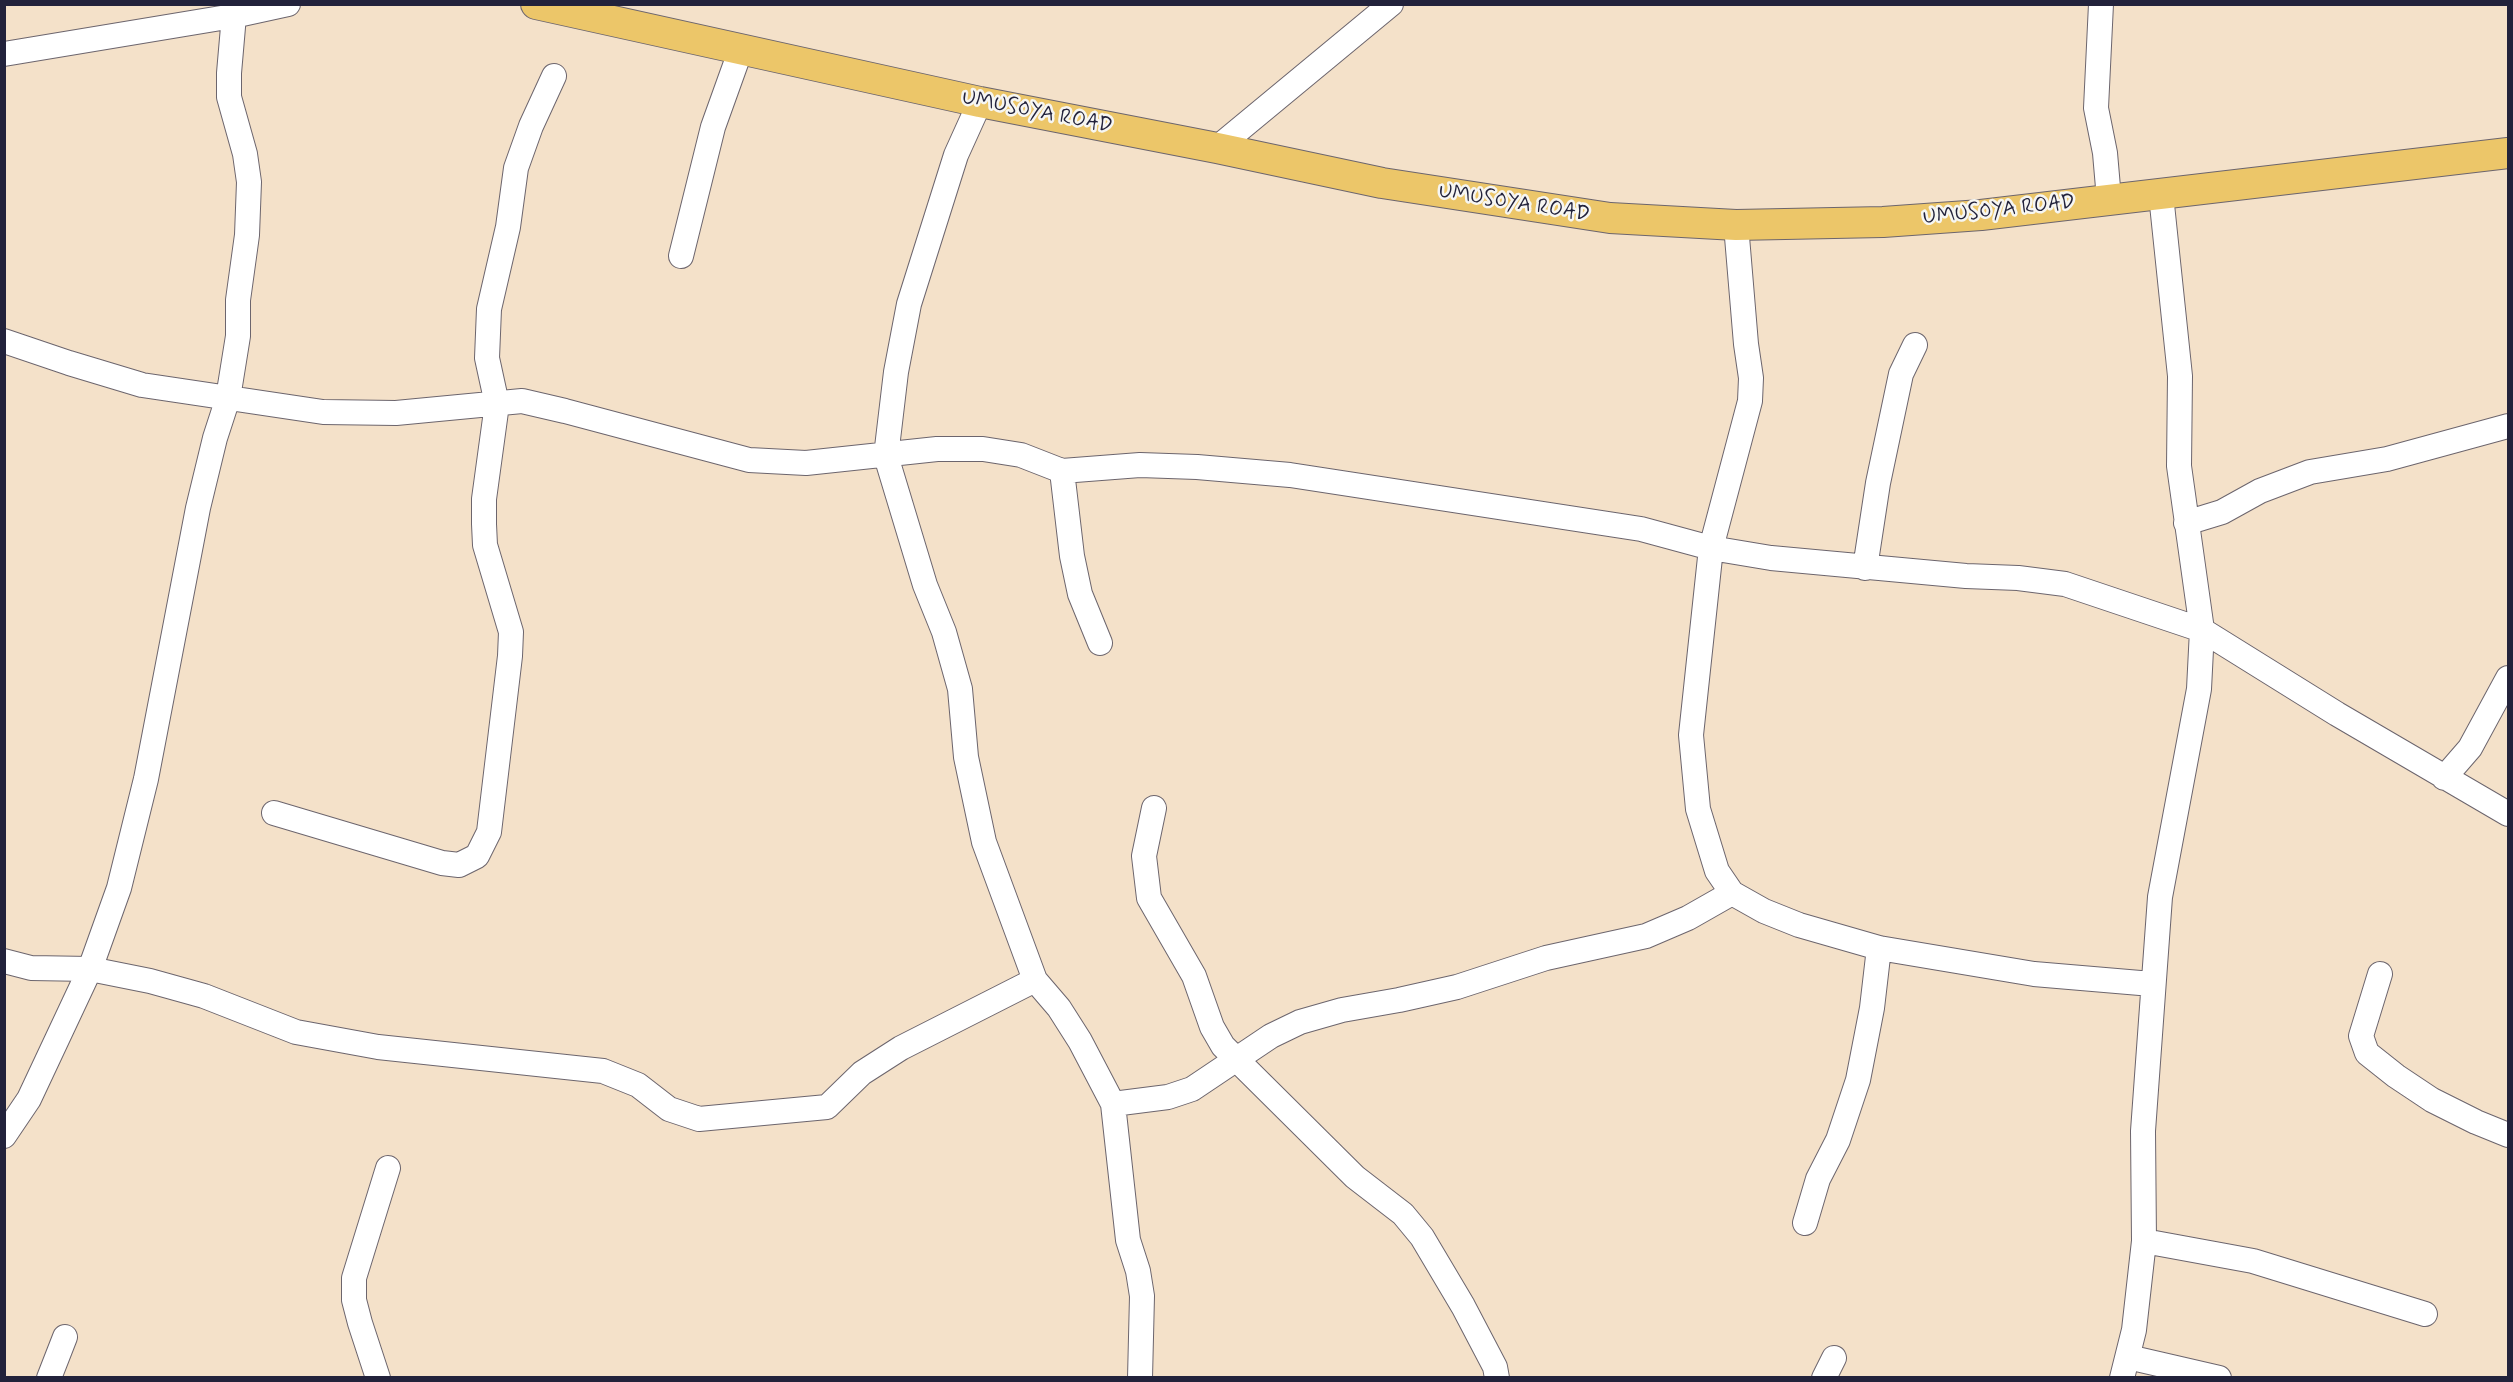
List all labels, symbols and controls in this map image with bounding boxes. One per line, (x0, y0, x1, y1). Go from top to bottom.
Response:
street label: UMUSOYA ROAD (960, 86, 1114, 140)
street label: UMUSOYA ROAD (1437, 180, 1591, 228)
street label: UMUSOYA ROAD (1922, 190, 2076, 232)

